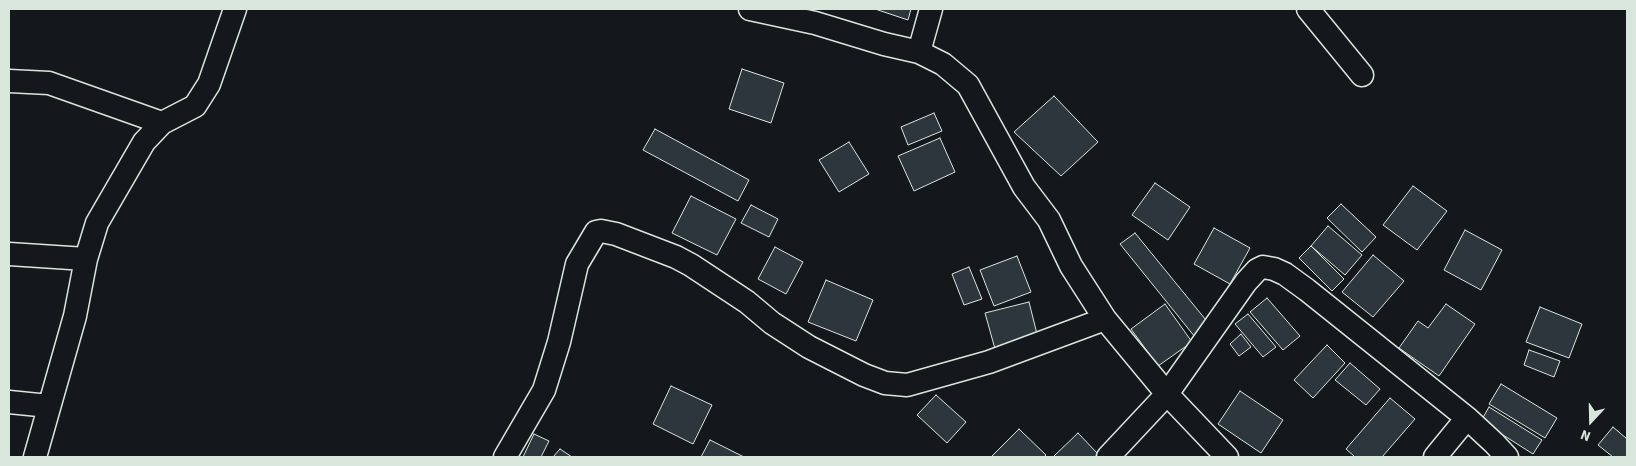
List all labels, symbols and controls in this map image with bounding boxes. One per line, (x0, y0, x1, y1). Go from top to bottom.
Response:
north arrow (1566, 396, 1616, 446)
text: N (1578, 424, 1594, 446)

